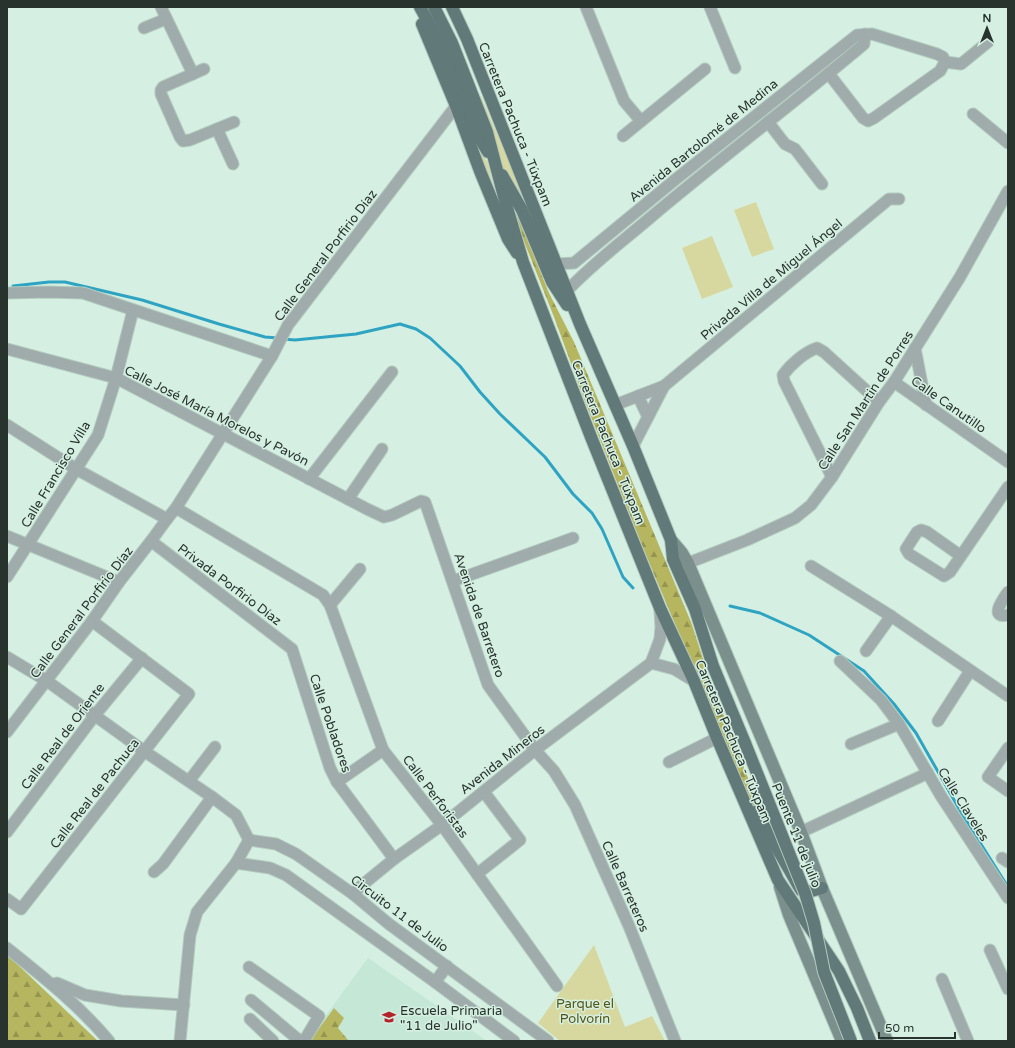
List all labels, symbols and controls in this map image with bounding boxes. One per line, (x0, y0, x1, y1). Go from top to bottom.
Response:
north arrow (967, 8, 1007, 48)
text: N (983, 12, 991, 25)
street label: Carretera Pachuca - Túxpam (475, 40, 555, 209)
street label: Avenida Bartolomé de Medina (626, 76, 781, 206)
street label: Calle General Porfirio Díaz (271, 187, 381, 325)
street label: Privada Villa de Miguel Ángel (697, 216, 846, 344)
street label: Calle San Martin de Porres (815, 328, 917, 473)
street label: Carretera Pachuca - Túxpam (568, 358, 648, 527)
street label: Calle José María Morelos y Pavón (122, 362, 312, 470)
street label: Calle Canutillo (908, 373, 989, 437)
street label: Calle Francisco Villa (18, 418, 94, 531)
street label: Privada Porfirio Díaz (174, 541, 284, 629)
street label: Calle General Porfirio Díaz (27, 544, 137, 682)
street label: Avenida de Barretero (450, 551, 508, 680)
street label: Carretera Pachuca - Túxpam (691, 658, 775, 825)
street label: Calle Pobladores (306, 672, 354, 775)
street label: Calle Real de Oriente (18, 680, 108, 793)
street label: Avenida Mineros (457, 722, 548, 798)
street label: Calle Real de Pachuca (47, 735, 143, 852)
street label: Calle Perforistas (399, 752, 472, 841)
street label: Calle Claveles (934, 765, 992, 844)
street label: Puente 11 de julio (768, 781, 824, 890)
street label: Calle Barreteros (598, 838, 652, 934)
street label: Circuito 11 de Julio (347, 872, 452, 956)
park label: Parque el Polvorín (556, 996, 614, 1027)
place label: Escuela Primaria "11 de Julio" (400, 1003, 502, 1034)
school or university icon: Escuela Primaria "11 de Julio" (381, 1009, 397, 1025)
scale bar (879, 1014, 955, 1040)
text: 50 m (885, 1021, 914, 1035)

